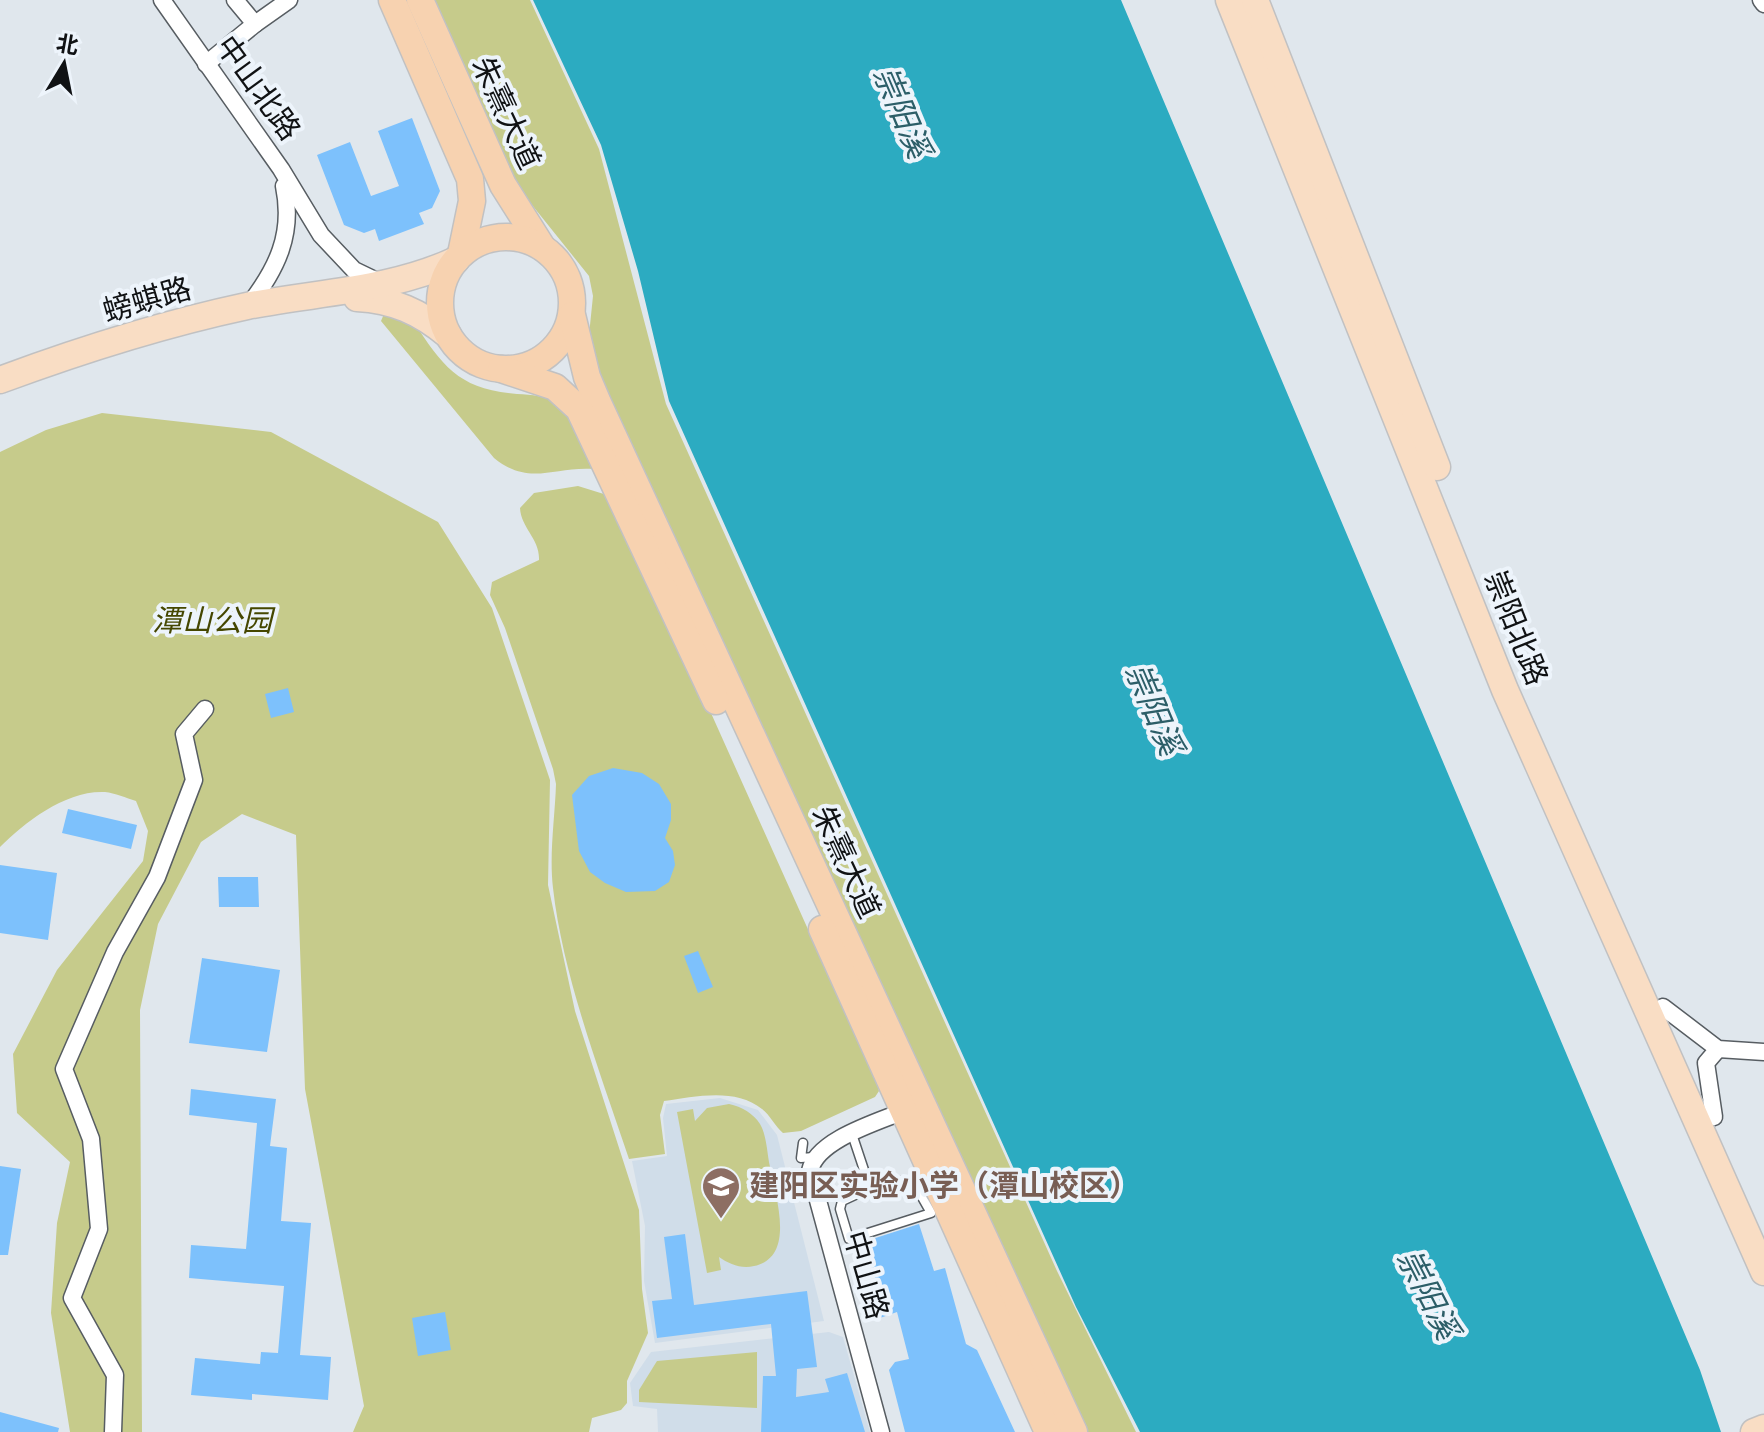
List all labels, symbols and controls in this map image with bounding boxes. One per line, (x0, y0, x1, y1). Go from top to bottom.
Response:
north arrow (24, 24, 104, 104)
street label: 中山北路 (203, 27, 311, 151)
text: 北 (54, 28, 81, 64)
street label: 朱熹大道 (459, 49, 551, 178)
water label: 崇阳溪 (859, 59, 943, 169)
street label: 螃蜞路 (98, 266, 197, 335)
street label: 崇阳北路 (1471, 564, 1559, 693)
park label: 潭山公园 (152, 599, 276, 645)
water label: 崇阳溪 (1111, 656, 1195, 766)
street label: 朱熹大道 (799, 798, 891, 927)
place label: 建阳区实验小学（潭山校区） (749, 1164, 1139, 1210)
school or university icon: 建阳区实验小学（潭山校区） (700, 1165, 742, 1220)
street label: 中山路 (831, 1226, 900, 1325)
water label: 崇阳溪 (1383, 1241, 1472, 1351)

